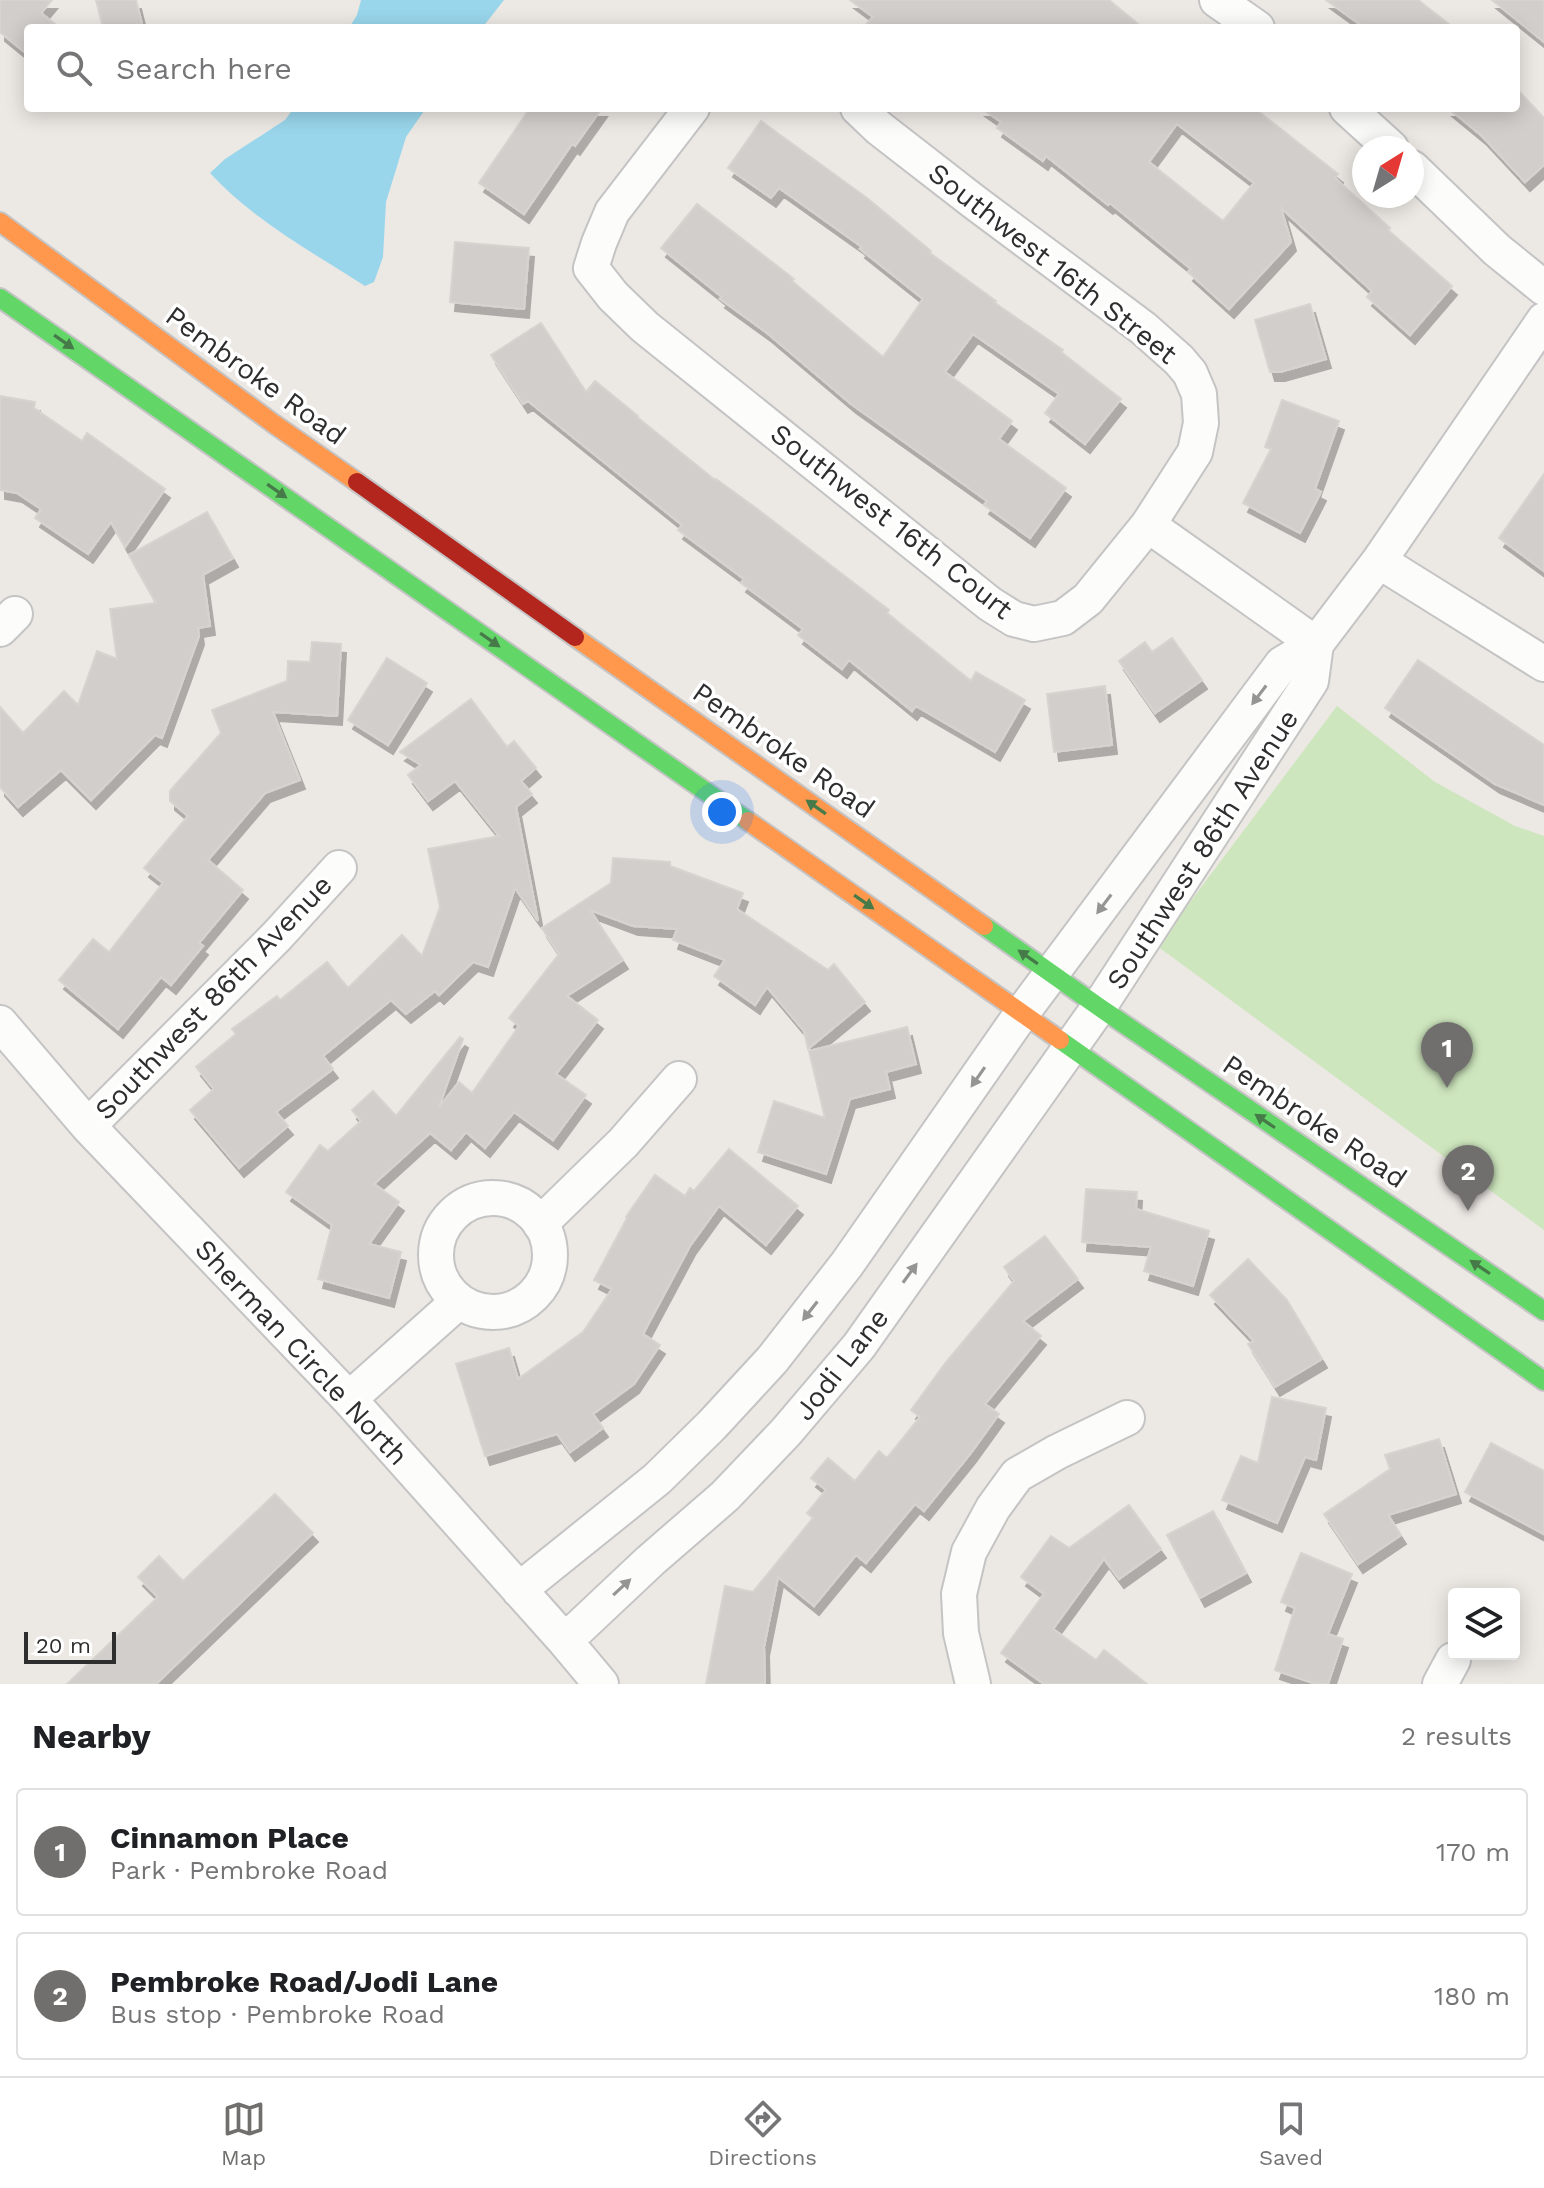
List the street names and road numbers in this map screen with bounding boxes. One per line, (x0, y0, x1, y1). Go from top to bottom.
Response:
street label: Southwest 16th Street (922, 156, 1184, 371)
street label: Pembroke Road (159, 299, 352, 452)
street label: Southwest 16th Court (764, 417, 1019, 626)
street label: Pembroke Road (686, 675, 881, 825)
street label: Southwest 86th Avenue (1100, 703, 1305, 995)
street label: Southwest 86th Avenue (88, 868, 339, 1126)
street label: Pembroke Road (1217, 1048, 1413, 1195)
street label: Sherman Circle North (188, 1233, 415, 1472)
street label: Jodi Lane (787, 1302, 895, 1427)

